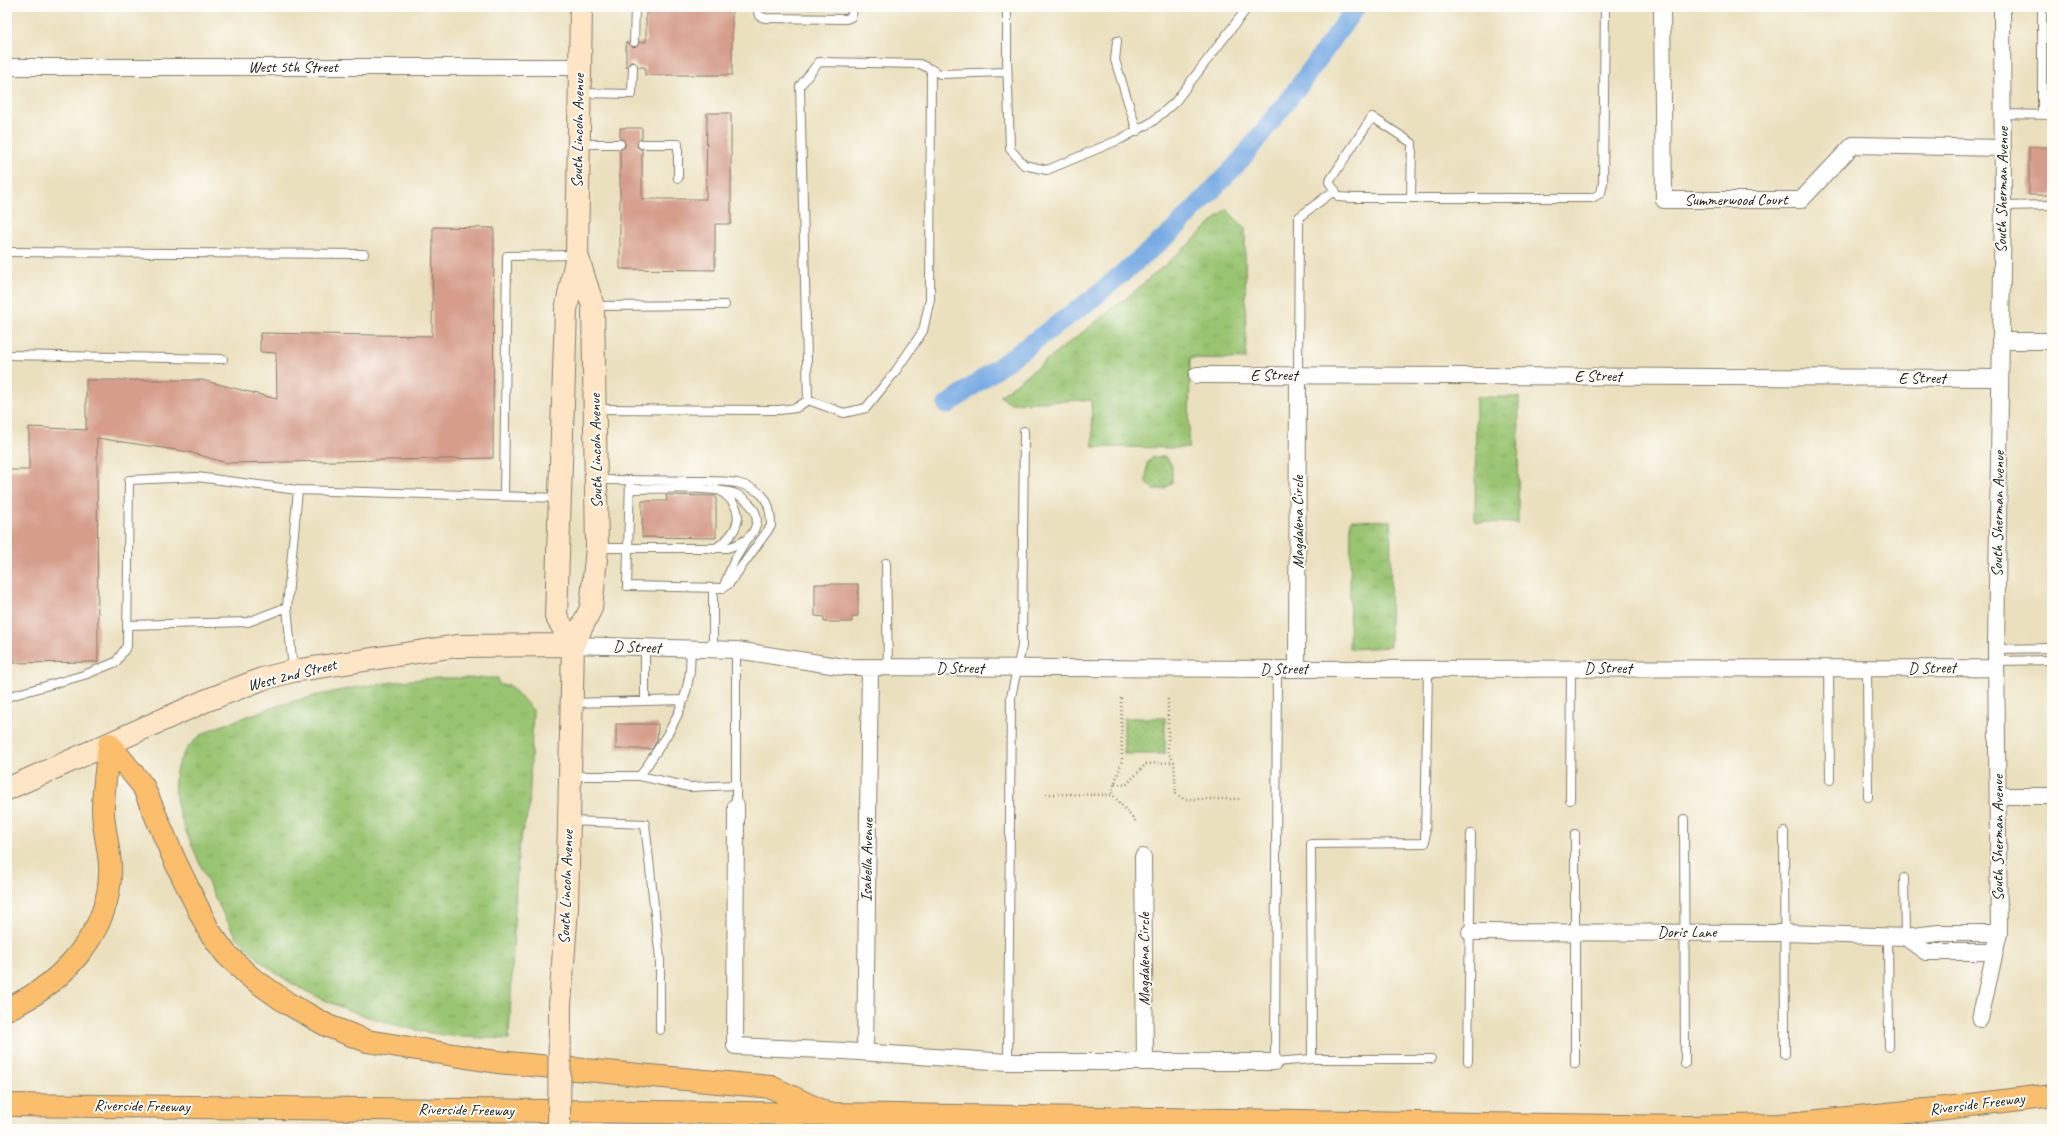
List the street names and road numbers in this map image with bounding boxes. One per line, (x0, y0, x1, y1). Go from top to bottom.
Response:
street label: West 5th Street (248, 57, 340, 77)
street label: South Lincoln Avenue (567, 72, 589, 188)
street label: South Sherman Avenue (1991, 125, 2013, 253)
street label: Summerwood Court (1685, 190, 1789, 210)
street label: E Street (1250, 365, 1300, 385)
street label: E Street (1574, 366, 1624, 386)
street label: E Street (1898, 368, 1948, 388)
street label: South Lincoln Avenue (585, 392, 607, 508)
street label: South Sherman Avenue (1987, 449, 2009, 577)
street label: Magdalena Circle (1288, 474, 1308, 569)
street label: D Street (613, 636, 664, 658)
street label: West 2nd Street (246, 654, 340, 696)
street label: D Street (936, 658, 987, 678)
street label: D Street (1584, 658, 1635, 678)
street label: D Street (1908, 658, 1959, 678)
street label: D Street (1260, 659, 1311, 679)
street label: South Sherman Avenue (1988, 773, 2008, 901)
street label: Isabella Avenue (856, 816, 878, 902)
street label: South Lincoln Avenue (554, 828, 578, 945)
street label: Magdalena Circle (1134, 911, 1154, 1006)
street label: Doris Lane (1658, 922, 1718, 942)
street label: Riverside Freeway (1928, 1088, 2027, 1120)
street label: Riverside Freeway (94, 1095, 192, 1117)
street label: Riverside Freeway (418, 1099, 516, 1121)

